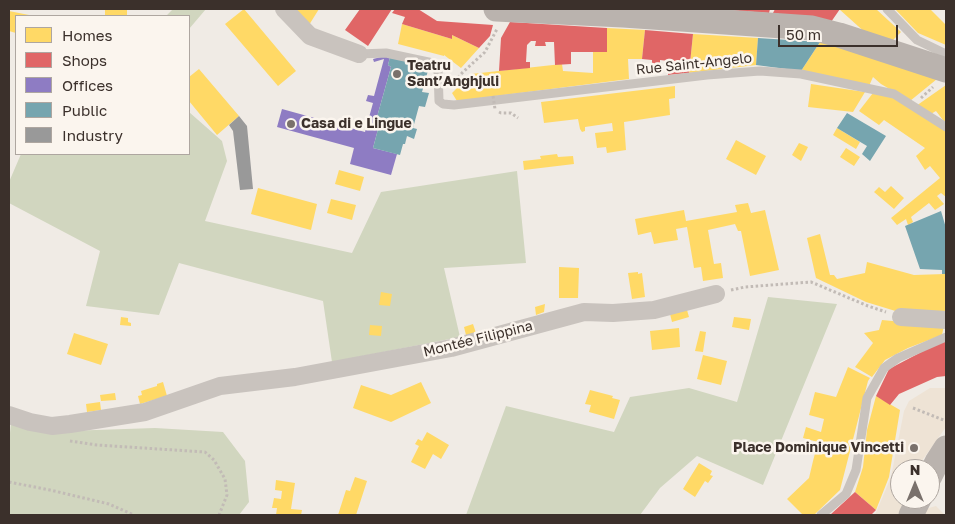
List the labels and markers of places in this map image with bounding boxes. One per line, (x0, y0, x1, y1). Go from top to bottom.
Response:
place label: Teatru Sant’Anghjuli (407, 58, 499, 90)
marker: Teatru Sant’Anghjuli (391, 68, 403, 80)
place label: Casa di e Lingue (301, 116, 412, 132)
marker: Casa di e Lingue (285, 118, 297, 130)
place label: Place Dominique Vincetti (733, 440, 904, 456)
marker: Place Dominique Vincetti (908, 442, 920, 454)

